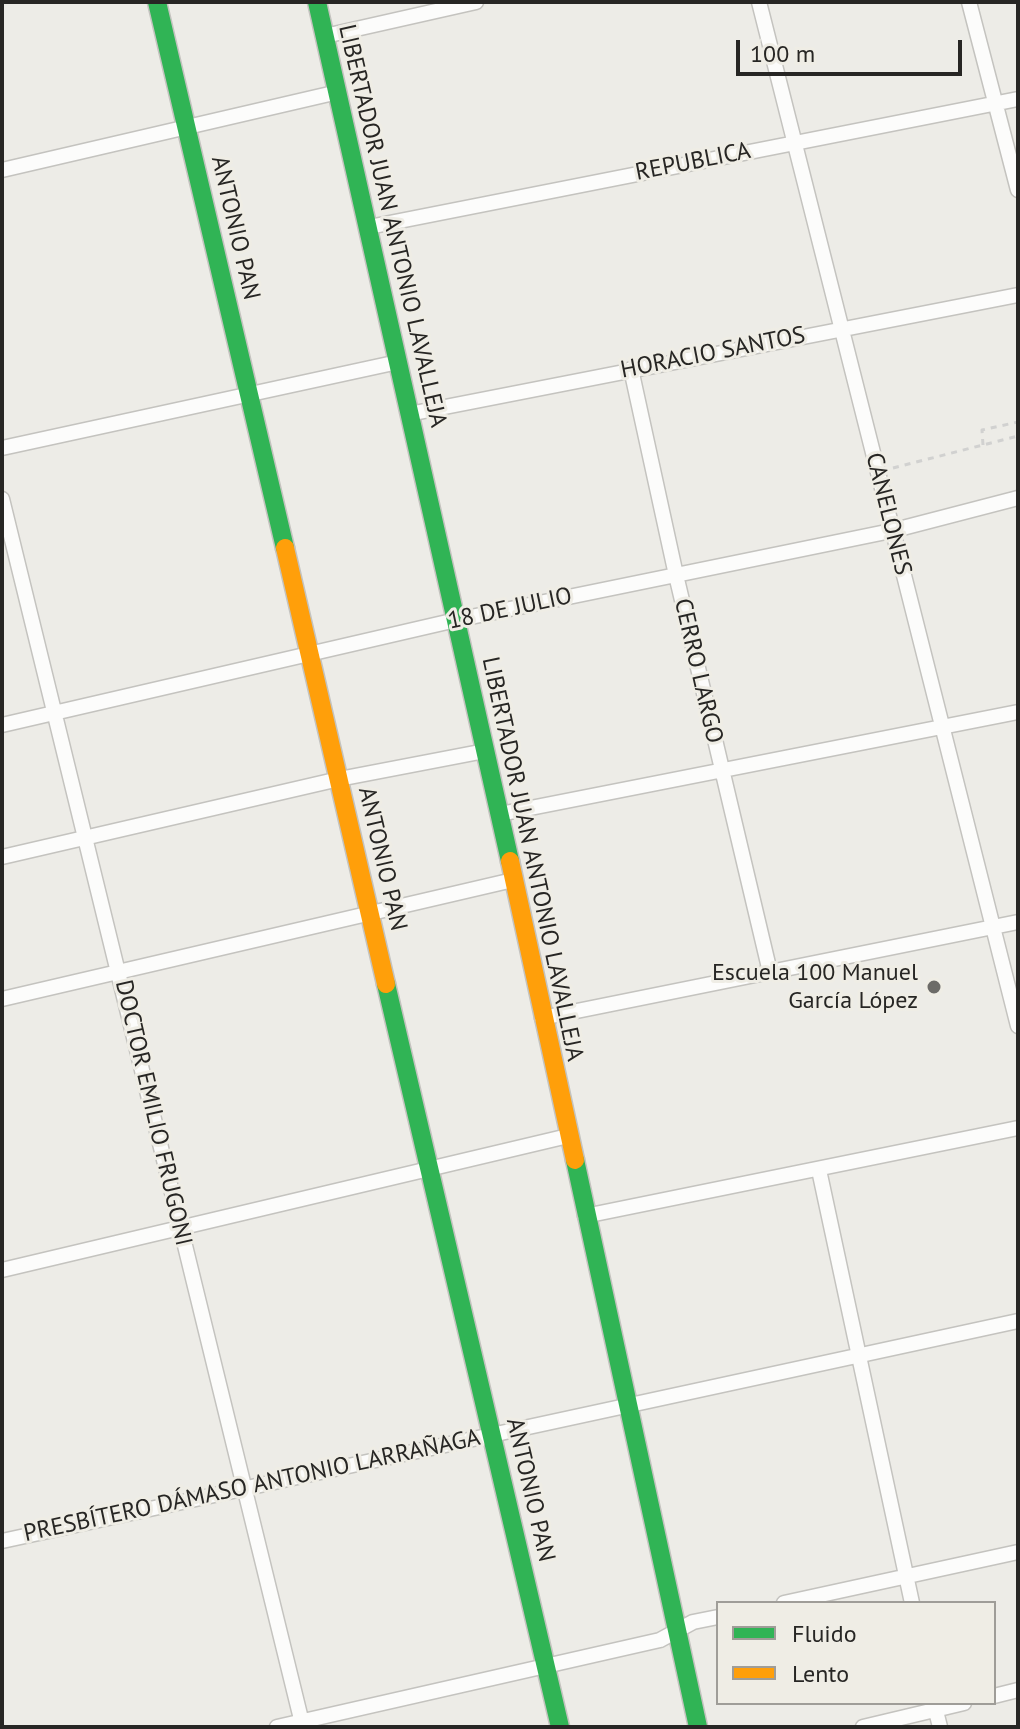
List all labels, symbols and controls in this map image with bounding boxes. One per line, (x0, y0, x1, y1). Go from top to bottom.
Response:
street label: LIBERTADOR JUAN ANTONIO LAVALLEJA (332, 22, 452, 430)
scale bar (740, 24, 966, 74)
text: 100 m (750, 38, 815, 69)
street label: REPUBLICA (633, 137, 753, 187)
street label: ANTONIO PAN (204, 153, 266, 303)
street label: HORACIO SANTOS (618, 321, 808, 385)
street label: CANELONES (859, 450, 917, 578)
street label: 18 DE JULIO (445, 582, 575, 636)
street label: CERRO LARGO (667, 596, 729, 746)
street label: LIBERTADOR JUAN ANTONIO LAVALLEJA (475, 654, 589, 1064)
street label: ANTONIO PAN (351, 784, 413, 934)
place label: Escuela 100 Manuel García López (712, 959, 918, 1015)
street label: DOCTOR EMILIO FRUGONI (108, 977, 198, 1249)
marker: Escuela 100 Manuel García López (925, 978, 943, 996)
street label: ANTONIO PAN (499, 1415, 561, 1565)
street label: PRESBÍTERO DÁMASO ANTONIO LARRAÑAGA (21, 1423, 483, 1549)
legend (716, 1601, 996, 1705)
text: Fluido (792, 1618, 857, 1649)
text: Lento (792, 1658, 849, 1689)

